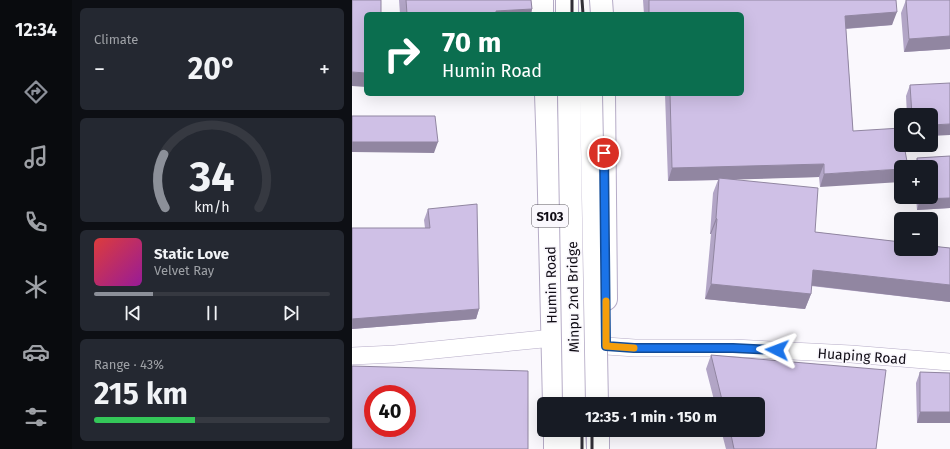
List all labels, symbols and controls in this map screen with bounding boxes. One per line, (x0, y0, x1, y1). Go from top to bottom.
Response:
text: 12:34 (15, 19, 57, 41)
text: 70 m (442, 26, 501, 59)
icon: right (376, 28, 428, 80)
text: Climate (94, 32, 138, 47)
text: 20° (188, 51, 236, 87)
text: − (94, 56, 105, 83)
text: + (319, 56, 330, 83)
text: Humin Road (442, 60, 542, 82)
icon: directions (22, 78, 50, 106)
map controls (894, 108, 938, 256)
button: search (894, 108, 938, 152)
pin (587, 136, 621, 170)
icon: arrive (593, 142, 615, 164)
icon: music (22, 143, 50, 171)
text: 34 (188, 151, 235, 201)
button: + (894, 160, 938, 204)
text: km/h (194, 198, 230, 215)
road number: S103 (532, 205, 568, 227)
icon: phone (22, 208, 50, 236)
button: − (894, 212, 938, 256)
street label: Minpu 2nd Bridge (564, 241, 583, 353)
text: Static Love (154, 245, 229, 263)
street label: Humin Road (542, 246, 561, 324)
text: Velvet Ray (154, 263, 214, 278)
icon: climate (22, 273, 50, 301)
icon: previous (122, 302, 144, 324)
icon: pause (201, 302, 223, 324)
icon: next (280, 302, 302, 324)
position arrow (756, 329, 798, 371)
icon: car (22, 338, 50, 366)
street label: Huaping Road (817, 345, 907, 368)
text: Range · 43% (94, 357, 164, 372)
text: 215 km (94, 376, 188, 412)
speed limit sign: 40 (364, 385, 416, 437)
icon: filters (22, 403, 50, 431)
text: 12:35 · 1 min · 150 m (585, 408, 717, 426)

